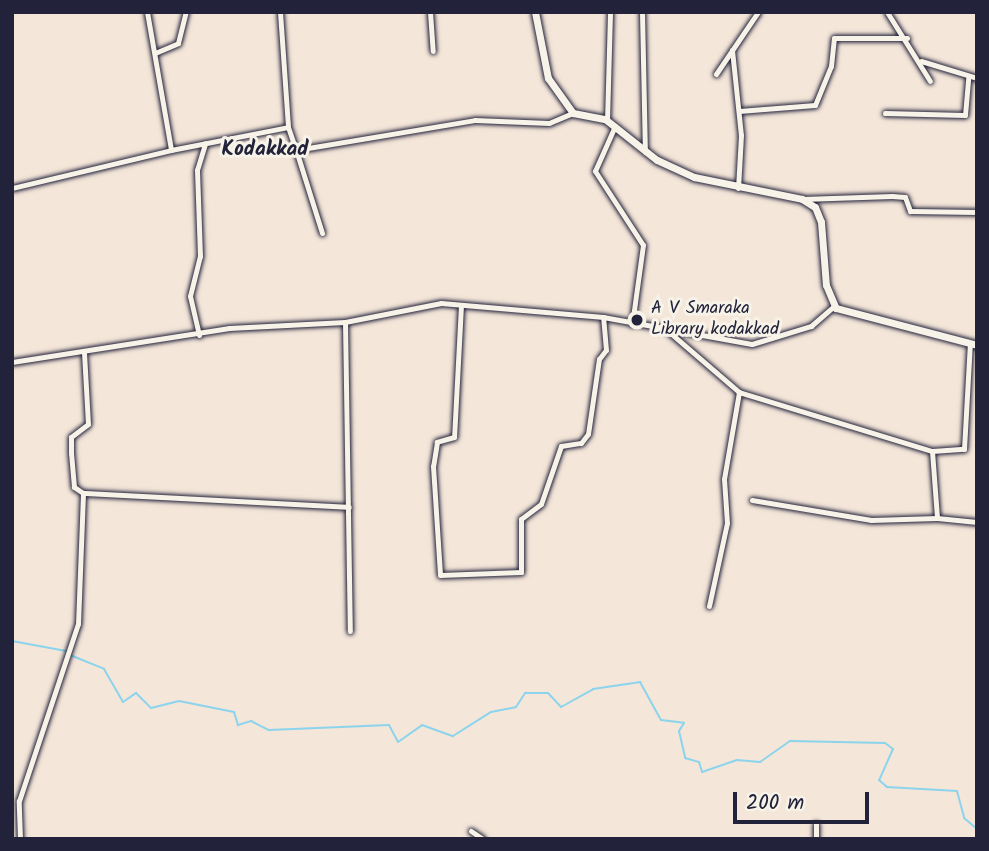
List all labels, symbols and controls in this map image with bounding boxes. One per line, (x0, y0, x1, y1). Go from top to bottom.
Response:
district label: Kodakkad (222, 137, 308, 163)
place label: A V Smaraka Library kodakkad (651, 299, 779, 342)
marker: A V Smaraka Library kodakkad (629, 312, 645, 328)
scale bar (737, 778, 874, 822)
text: 200 m (746, 787, 804, 820)

